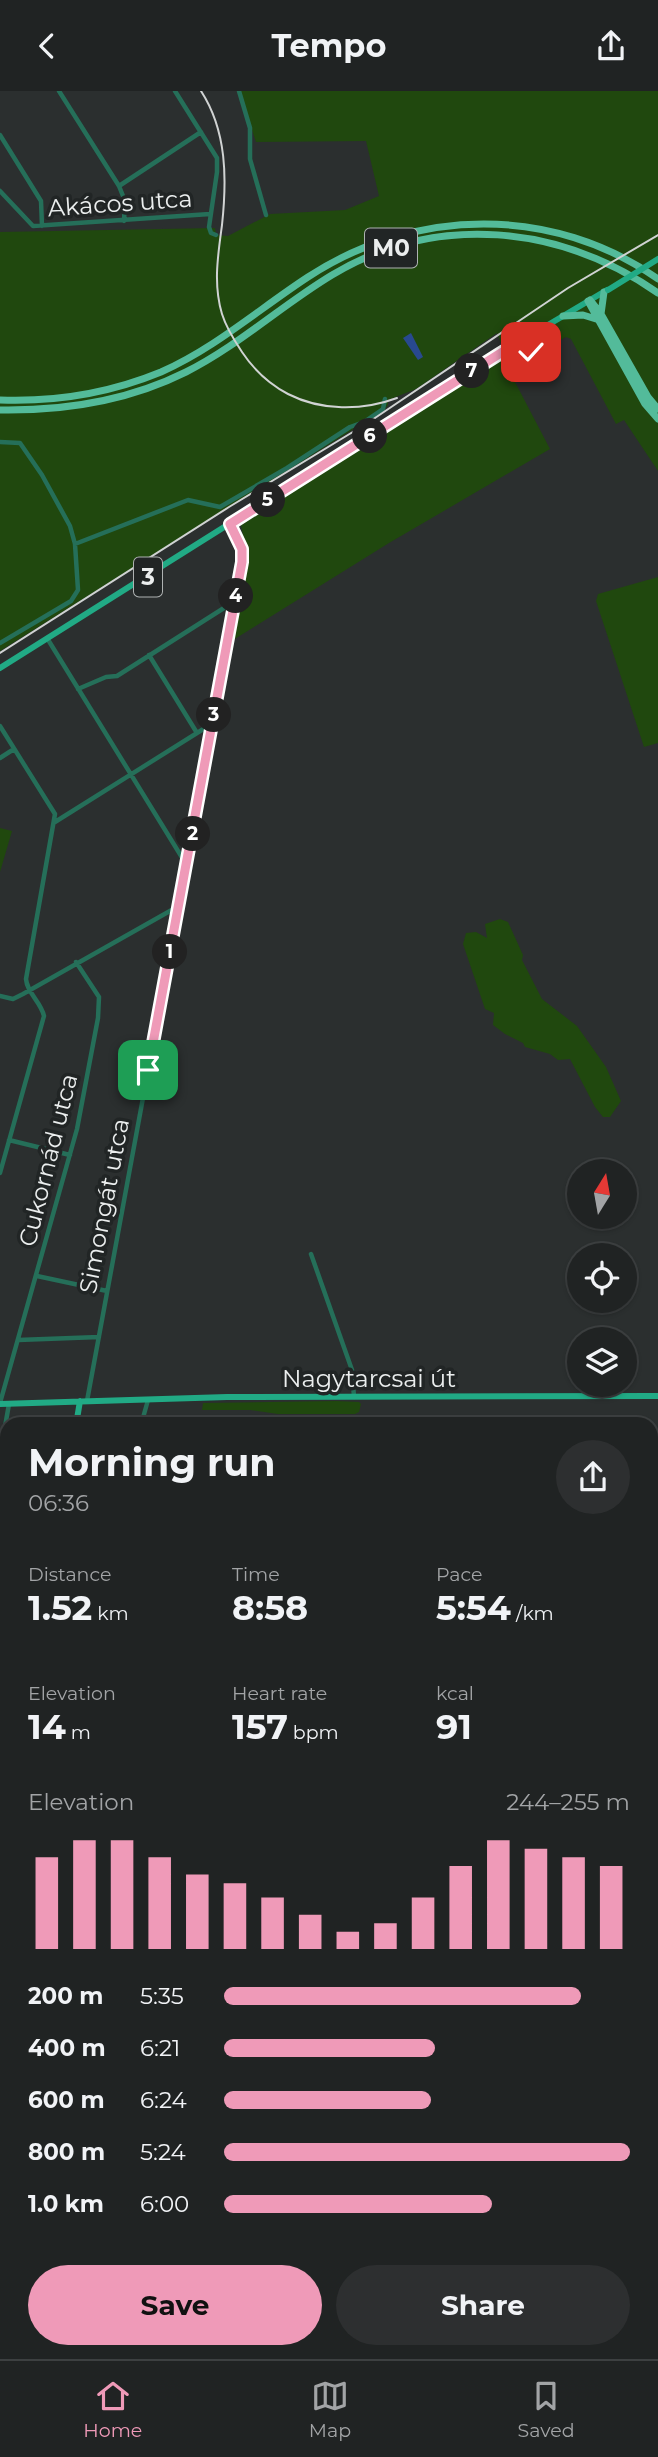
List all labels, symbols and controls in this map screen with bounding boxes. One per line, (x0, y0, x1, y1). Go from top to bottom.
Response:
text: Tempo (272, 26, 386, 65)
icon: back (28, 27, 66, 65)
icon: share (592, 27, 630, 65)
street label: Akácos utca (47, 183, 193, 223)
road number: M0 (365, 229, 417, 267)
pin (501, 322, 561, 382)
icon: check (512, 333, 550, 371)
pin: 7 (454, 353, 490, 389)
text: 7 (466, 359, 477, 382)
pin: 6 (352, 419, 388, 453)
text: 6 (363, 424, 376, 447)
pin: 5 (250, 483, 286, 517)
text: 5 (262, 488, 273, 511)
road number: 3 (134, 557, 162, 597)
pin: 4 (218, 579, 254, 613)
text: 4 (229, 584, 242, 607)
pin: 3 (196, 697, 232, 733)
text: 3 (208, 703, 219, 726)
pin: 2 (176, 817, 210, 851)
text: 2 (187, 822, 198, 845)
pin: 1 (152, 935, 188, 969)
text: 1 (166, 940, 173, 963)
pin (118, 1040, 178, 1100)
icon: arrive (129, 1051, 167, 1089)
street label: Cukornád utca (13, 1071, 83, 1249)
street label: Simongát utca (73, 1116, 135, 1296)
north arrow (567, 1159, 637, 1229)
map controls (567, 1159, 637, 1397)
button: locate (567, 1243, 637, 1313)
button: layers (567, 1327, 637, 1397)
street label: Nagytarcsai út (282, 1364, 456, 1393)
text: Morning run (28, 1439, 276, 1486)
button: share (556, 1440, 630, 1514)
text: 06:36 (28, 1489, 89, 1517)
text: Distance (28, 1563, 111, 1586)
text: Time (232, 1563, 280, 1586)
text: Pace (436, 1563, 483, 1586)
text: 1.52 (28, 1586, 92, 1629)
text: 8:58 (232, 1586, 308, 1629)
text: 5:54 (436, 1586, 511, 1629)
text: km (92, 1602, 129, 1625)
text: /km (511, 1602, 554, 1625)
text: Elevation (28, 1682, 116, 1705)
text: Heart rate (232, 1682, 327, 1705)
text: kcal (436, 1682, 474, 1705)
text: 14 (28, 1705, 66, 1748)
text: 157 (232, 1705, 288, 1748)
text: 91 (436, 1705, 472, 1748)
text: m (66, 1721, 91, 1744)
text: bpm (288, 1721, 339, 1744)
text: Elevation (28, 1788, 134, 1816)
text: 244–255 m (506, 1788, 630, 1816)
text: 200 m (28, 1982, 103, 2010)
text: 5:35 (140, 1982, 184, 2010)
text: 400 m (28, 2034, 106, 2062)
text: 6:21 (140, 2034, 180, 2062)
text: 600 m (28, 2086, 105, 2114)
text: 6:24 (140, 2086, 187, 2114)
text: 800 m (28, 2138, 105, 2166)
text: 5:24 (140, 2138, 186, 2166)
text: 1.0 km (28, 2190, 104, 2218)
text: 6:00 (140, 2190, 189, 2218)
button: Save (28, 2265, 322, 2345)
button: Share (336, 2265, 630, 2345)
tab: Home (83, 2377, 142, 2442)
tab: Map (309, 2377, 351, 2442)
tab: Saved (518, 2377, 575, 2442)

